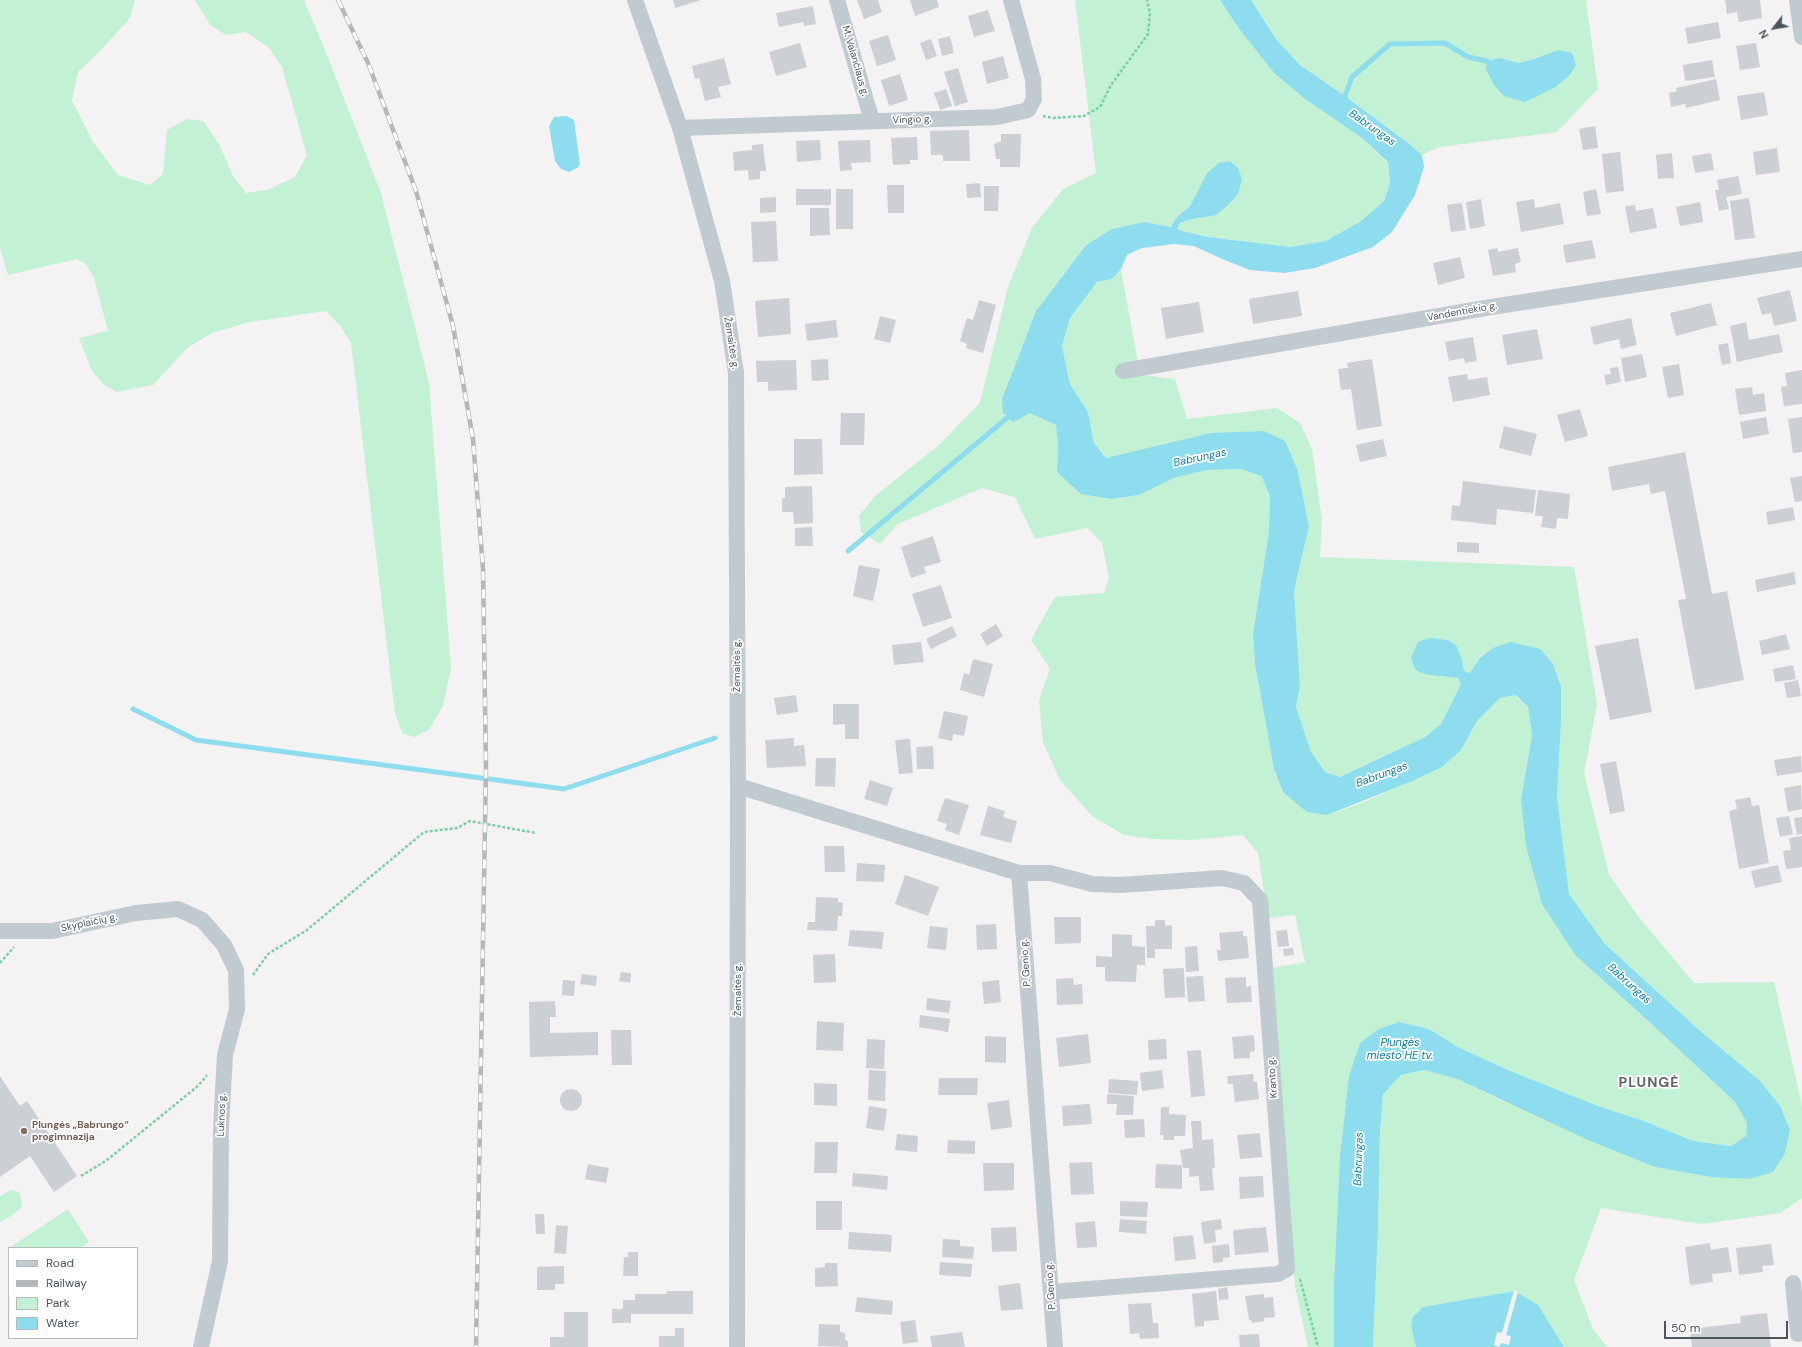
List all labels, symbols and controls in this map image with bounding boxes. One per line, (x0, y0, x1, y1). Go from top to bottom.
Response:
north arrow (1754, 8, 1794, 48)
street label: M. Valančiaus g. (839, 24, 871, 98)
text: N (1756, 27, 1772, 41)
water label: Babrungas (1346, 107, 1398, 149)
street label: Vingio g. (892, 113, 932, 127)
street label: Vandentiekio g. (1426, 300, 1498, 324)
street label: Žemaitės g. (721, 316, 741, 370)
water label: Babrungas (1172, 446, 1228, 470)
street label: Žemaitės g. (731, 640, 743, 692)
water label: Babrungas (1354, 760, 1410, 790)
street label: Skyplaičių g. (60, 911, 118, 935)
street label: P. Genio g. (1018, 939, 1034, 987)
water label: Babrungas (1605, 961, 1653, 1007)
street label: Žemaitės g. (732, 964, 744, 1016)
water label: Plungės miesto HE tv. (1367, 1036, 1433, 1062)
street label: Kranto g. (1266, 1057, 1280, 1099)
district label: PLUNGĖ (1619, 1075, 1679, 1091)
street label: Luknos g. (215, 1093, 229, 1137)
place label: Plungės „Babrungo“ progimnazija (32, 1119, 129, 1142)
marker: Plungės „Babrungo“ progimnazija (19, 1126, 29, 1136)
water label: Babrungas (1351, 1132, 1367, 1186)
legend (8, 1247, 138, 1339)
text: Road (46, 1255, 74, 1271)
street label: P. Genio g. (1043, 1262, 1059, 1310)
text: Railway (46, 1275, 87, 1291)
text: Park (46, 1295, 70, 1311)
scale bar (1666, 1313, 1790, 1339)
text: Water (46, 1315, 79, 1331)
text: 50 m (1671, 1320, 1700, 1336)

